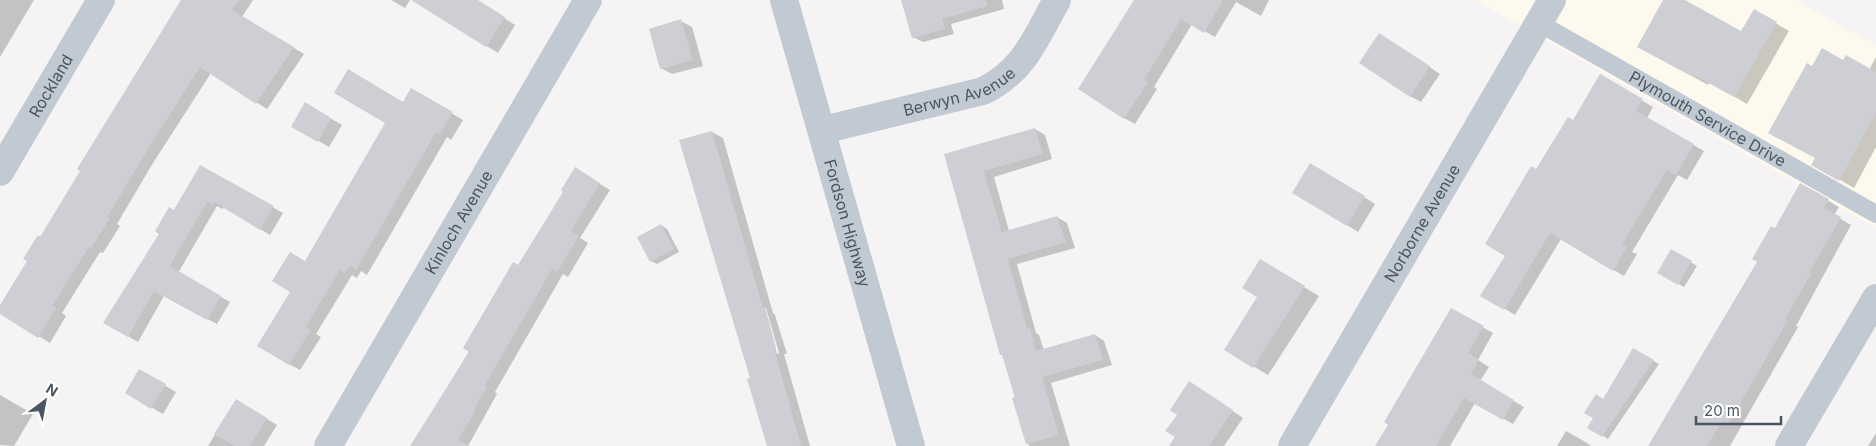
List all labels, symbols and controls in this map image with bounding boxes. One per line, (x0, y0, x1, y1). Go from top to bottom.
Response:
street label: Rockland (24, 51, 77, 121)
street label: Berwyn Avenue (901, 63, 1019, 120)
street label: Plymouth Service Drive (1626, 66, 1790, 171)
street label: Fordson Highway (820, 157, 875, 289)
street label: Norborne Avenue (1380, 161, 1464, 286)
street label: Kinloch Avenue (420, 167, 497, 278)
north arrow (20, 376, 70, 426)
text: N (43, 380, 61, 400)
scale bar (1696, 394, 1781, 426)
text: 20 m (1704, 401, 1740, 420)

